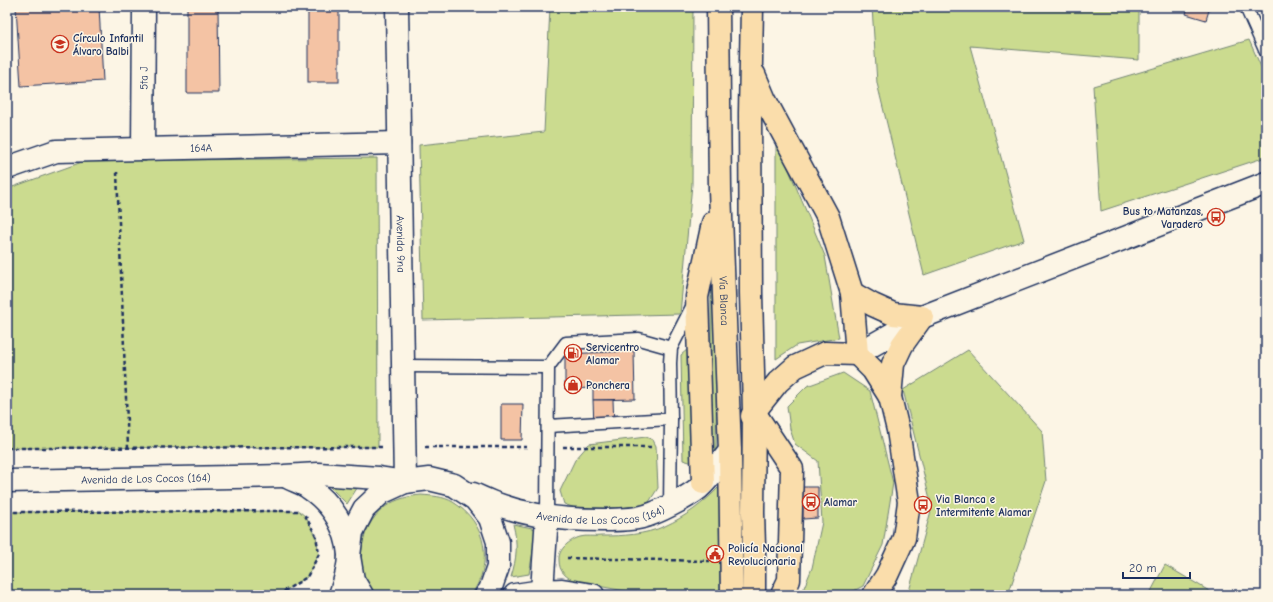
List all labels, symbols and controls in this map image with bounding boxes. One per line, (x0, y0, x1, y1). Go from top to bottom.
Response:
place label: Círculo Infantil Álvaro Balbi (73, 32, 144, 58)
school or university icon: Círculo Infantil Álvaro Balbi (50, 34, 70, 54)
street label: 5ta J (137, 66, 150, 90)
street label: 164A (190, 141, 213, 154)
place label: Bus to Matanzas, Varadero (1123, 205, 1203, 231)
bus stop icon: Bus to Matanzas, Varadero (1206, 207, 1226, 227)
street label: Avenida 9na (394, 215, 408, 273)
street label: Vía Blanca (717, 276, 732, 326)
place label: Servicentro Alamar (586, 341, 640, 367)
fuel station icon: Servicentro Alamar (563, 343, 583, 363)
shop icon: Ponchera (563, 375, 583, 395)
place label: Ponchera (586, 379, 630, 392)
street label: Avenida de Los Cocos (164) (81, 471, 211, 486)
bus stop icon: Alamar (801, 492, 821, 512)
place label: Via Blanca e Intermitente Alamar (936, 493, 1032, 519)
bus stop icon: Via Blanca e Intermitente Alamar (913, 495, 933, 515)
place label: Alamar (824, 496, 858, 509)
street label: Avenida de Los Cocos (164) (535, 503, 667, 527)
place label: Policía Nacional Revolucionaria (728, 542, 803, 568)
public building icon: Policía Nacional Revolucionaria (705, 544, 725, 564)
scale bar (1123, 554, 1190, 580)
text: 20 m (1129, 561, 1157, 575)

